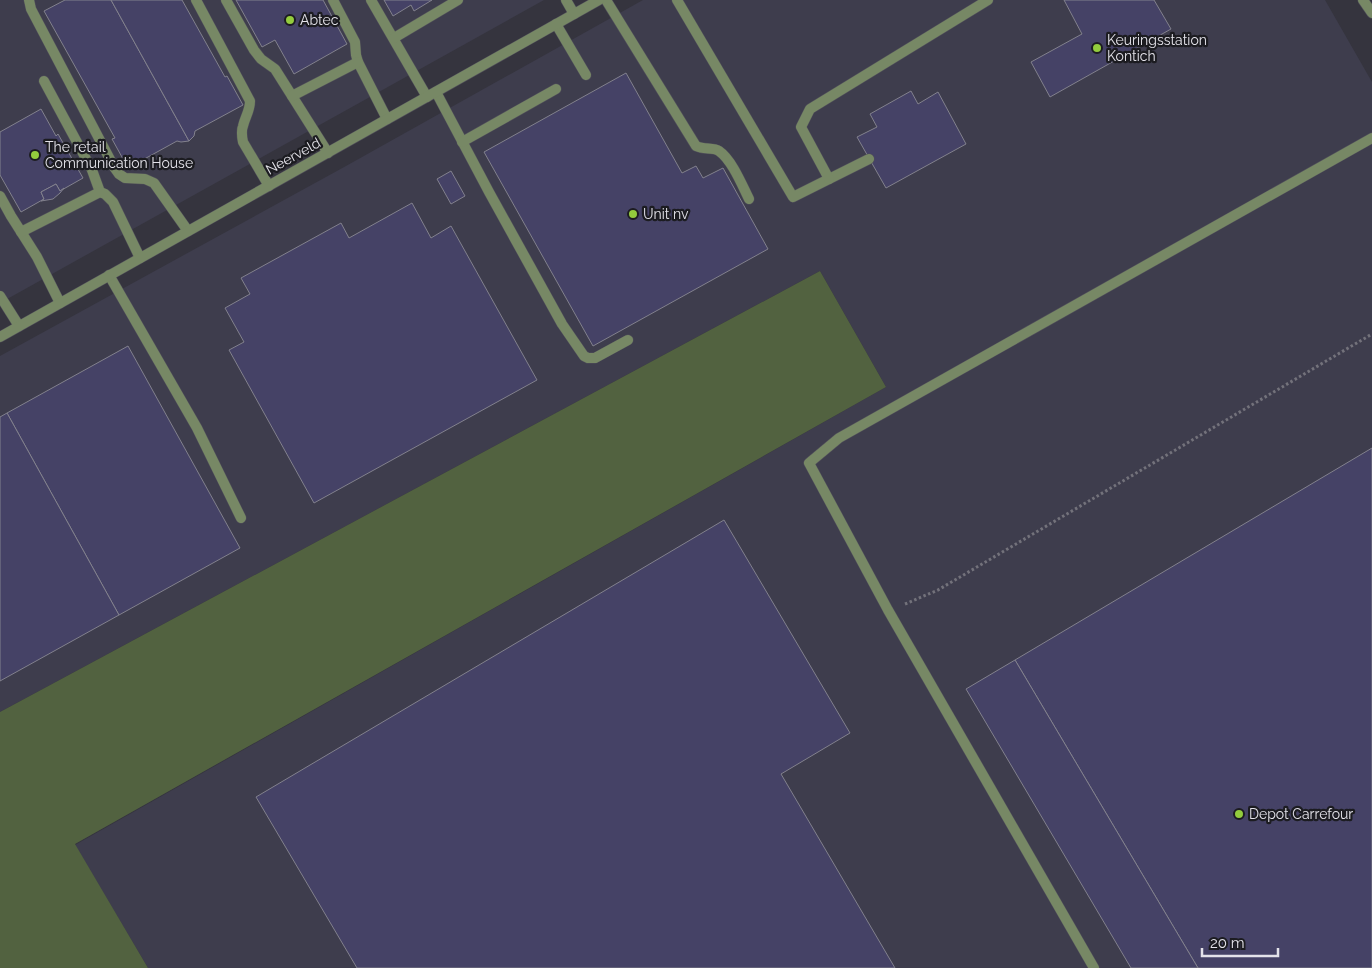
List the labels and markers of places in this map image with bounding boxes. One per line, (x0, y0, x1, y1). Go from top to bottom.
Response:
place label: Abtec (300, 12, 339, 28)
marker: Abtec (284, 14, 296, 26)
place label: Keuringsstation Kontich (1107, 32, 1207, 64)
marker: Keuringsstation Kontich (1091, 42, 1103, 54)
place label: The retail Communication House (45, 139, 193, 171)
marker: The retail Communication House (29, 149, 41, 161)
place label: Unit nv (643, 206, 689, 222)
marker: Unit nv (627, 208, 639, 220)
place label: Depot Carrefour (1249, 806, 1353, 822)
marker: Depot Carrefour (1233, 808, 1245, 820)

